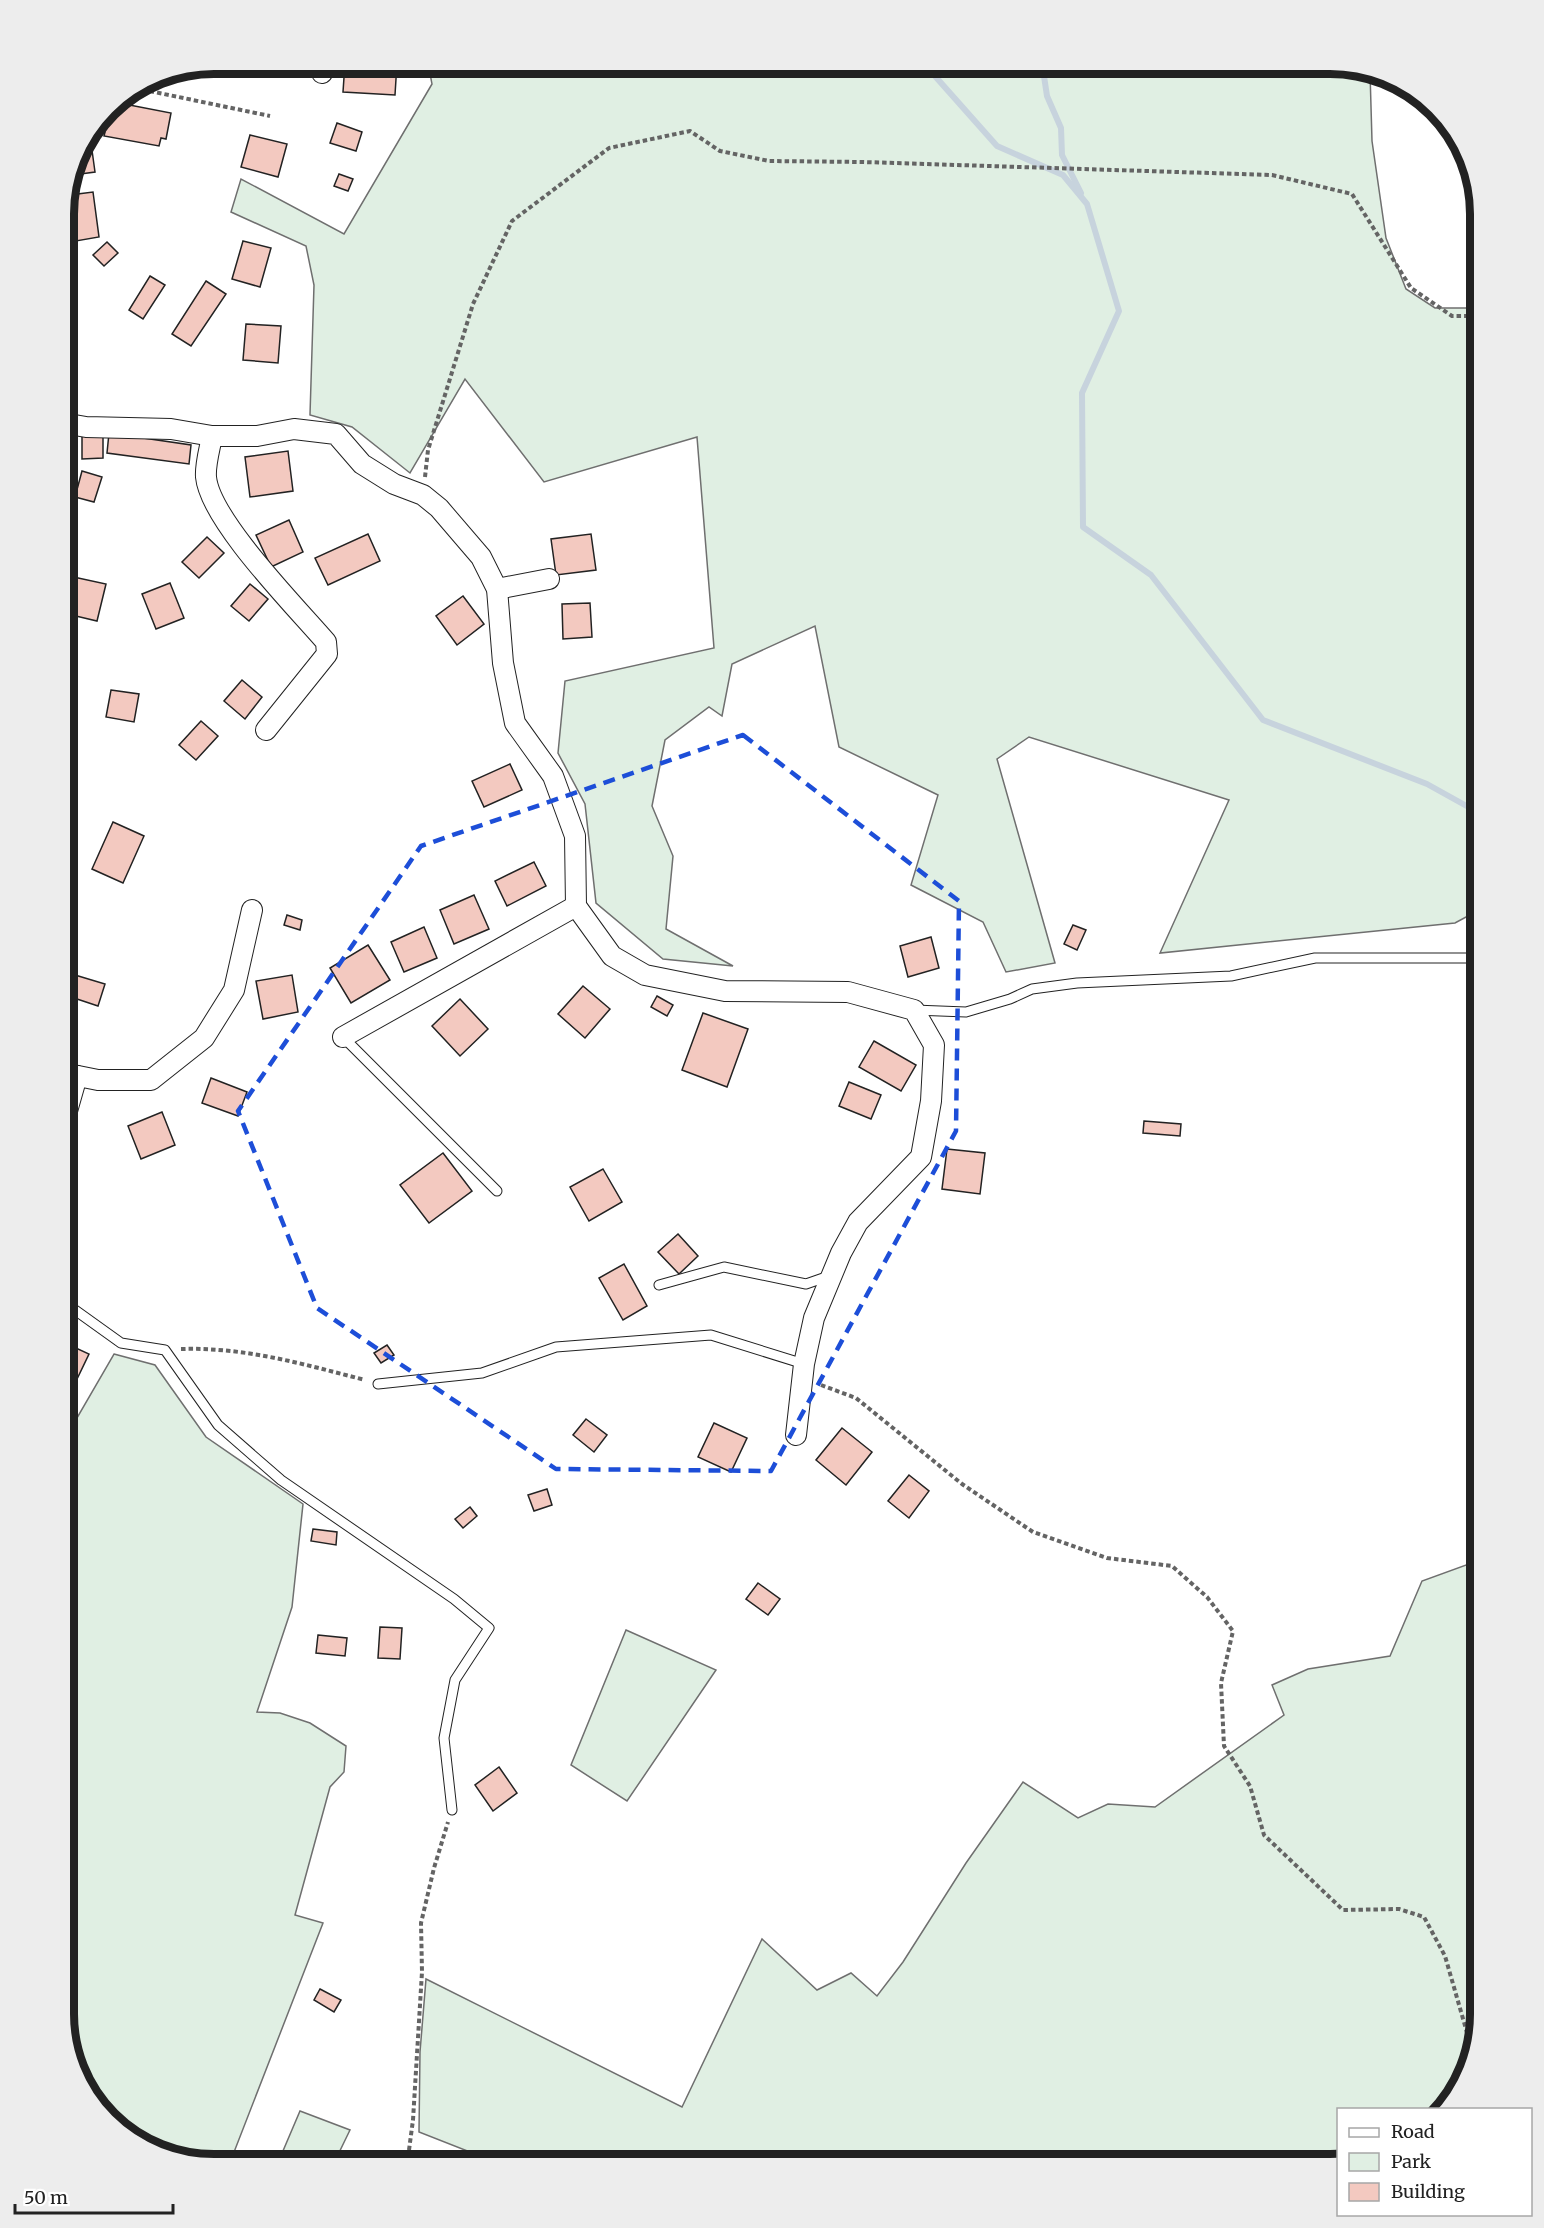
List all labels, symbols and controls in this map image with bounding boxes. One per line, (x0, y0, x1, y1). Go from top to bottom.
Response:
legend (1337, 2108, 1532, 2216)
text: Road (1391, 2120, 1435, 2143)
text: Park (1391, 2150, 1432, 2173)
scale bar (15, 2177, 172, 2215)
text: Building (1391, 2180, 1465, 2203)
text: 50 m (24, 2186, 68, 2209)

